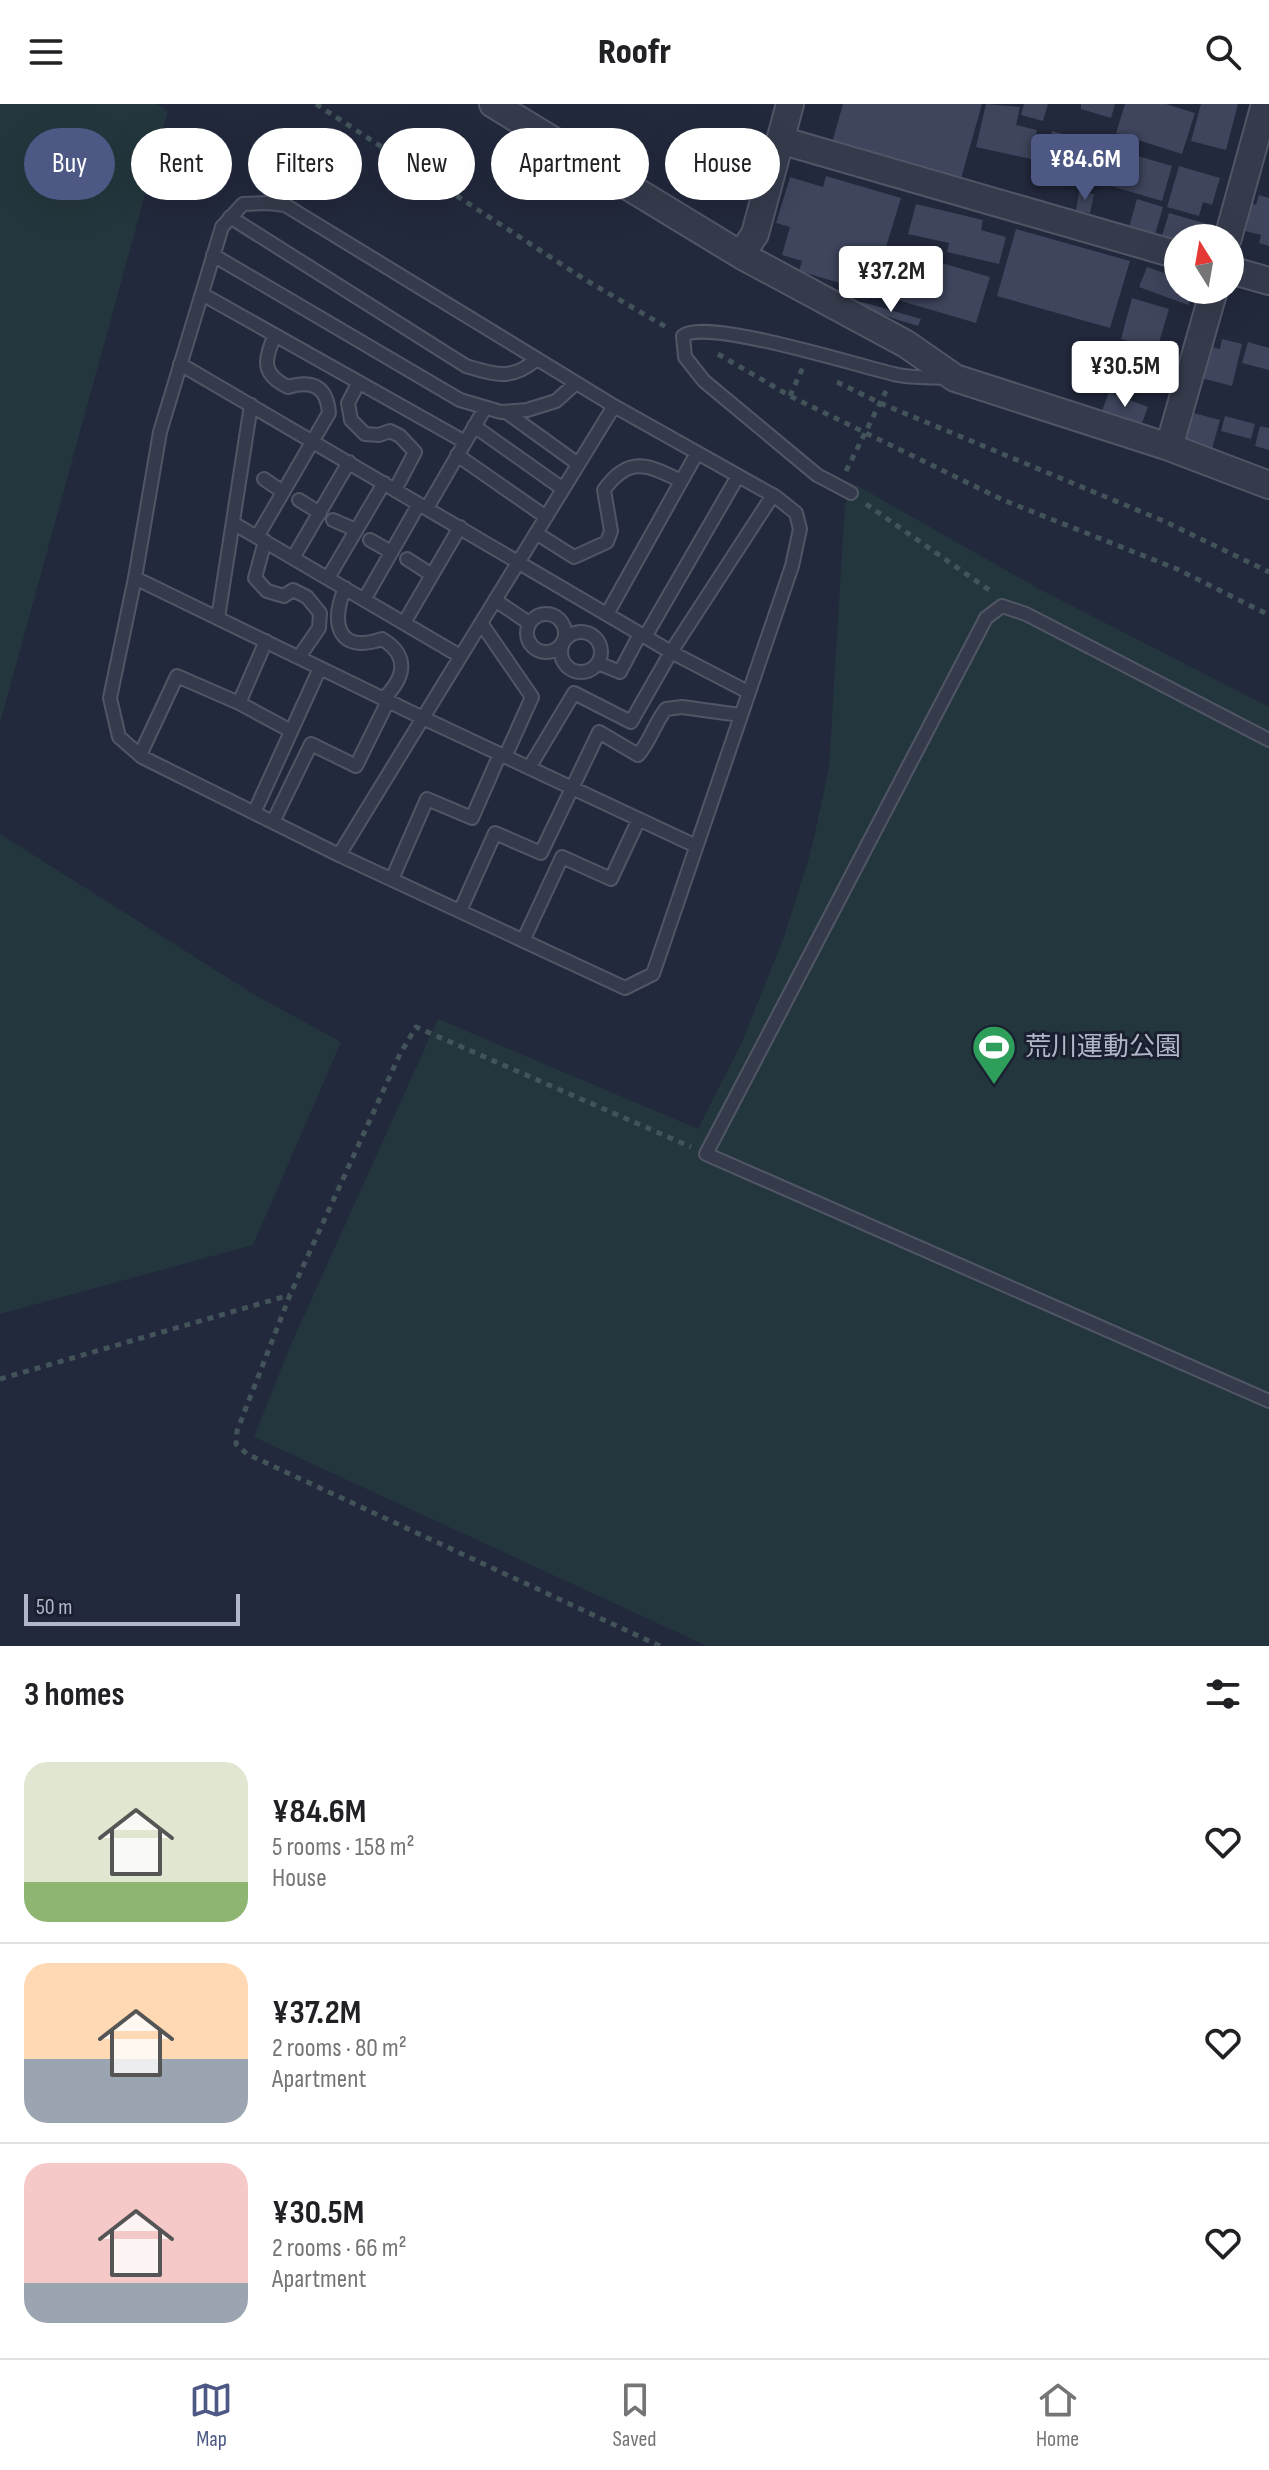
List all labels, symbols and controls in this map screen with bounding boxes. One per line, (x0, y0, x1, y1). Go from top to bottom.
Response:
icon: menu (24, 30, 68, 74)
icon: search (1201, 30, 1245, 74)
text: Roofr (598, 31, 671, 74)
chip: Buy (24, 128, 115, 200)
chip: Rent (131, 128, 232, 200)
chip: Filters (248, 128, 362, 200)
chip: New (378, 128, 475, 200)
chip: Apartment (491, 128, 649, 200)
chip: House (665, 128, 780, 200)
pin: ¥84.6M (1020, 134, 1150, 202)
text: ¥84.6M (1049, 144, 1121, 175)
north arrow (1164, 224, 1244, 304)
map controls (1164, 224, 1244, 304)
pin: ¥37.2M (826, 246, 956, 314)
text: ¥37.2M (857, 256, 925, 287)
pin: ¥30.5M (1060, 341, 1190, 409)
text: ¥30.5M (1090, 351, 1160, 382)
sports icon: 荒川運動公園 (970, 1023, 1018, 1086)
place label: 荒川運動公園 (1025, 1032, 1181, 1063)
scale bar (24, 1590, 240, 1626)
text: 50 m (36, 1594, 72, 1621)
icon: filters (1201, 1672, 1245, 1716)
text: 3 homes (24, 1674, 125, 1715)
text: ¥84.6M (272, 1791, 366, 1832)
icon: home (88, 1794, 184, 1890)
icon: heart (1201, 1820, 1245, 1864)
text: 5 rooms · 158 m² (272, 1832, 415, 1863)
text: House (272, 1863, 327, 1894)
text: ¥37.2M (272, 1992, 361, 2033)
icon: home (88, 1995, 184, 2091)
icon: heart (1201, 2021, 1245, 2065)
text: 2 rooms · 80 m² (272, 2033, 407, 2064)
text: Apartment (272, 2064, 366, 2095)
text: ¥30.5M (272, 2192, 364, 2233)
icon: home (88, 2195, 184, 2291)
icon: heart (1201, 2221, 1245, 2265)
text: 2 rooms · 66 m² (272, 2233, 407, 2264)
text: Apartment (272, 2264, 366, 2295)
tab: Map (189, 2378, 233, 2453)
tab: Saved (612, 2378, 657, 2453)
tab: Home (1036, 2378, 1080, 2453)

